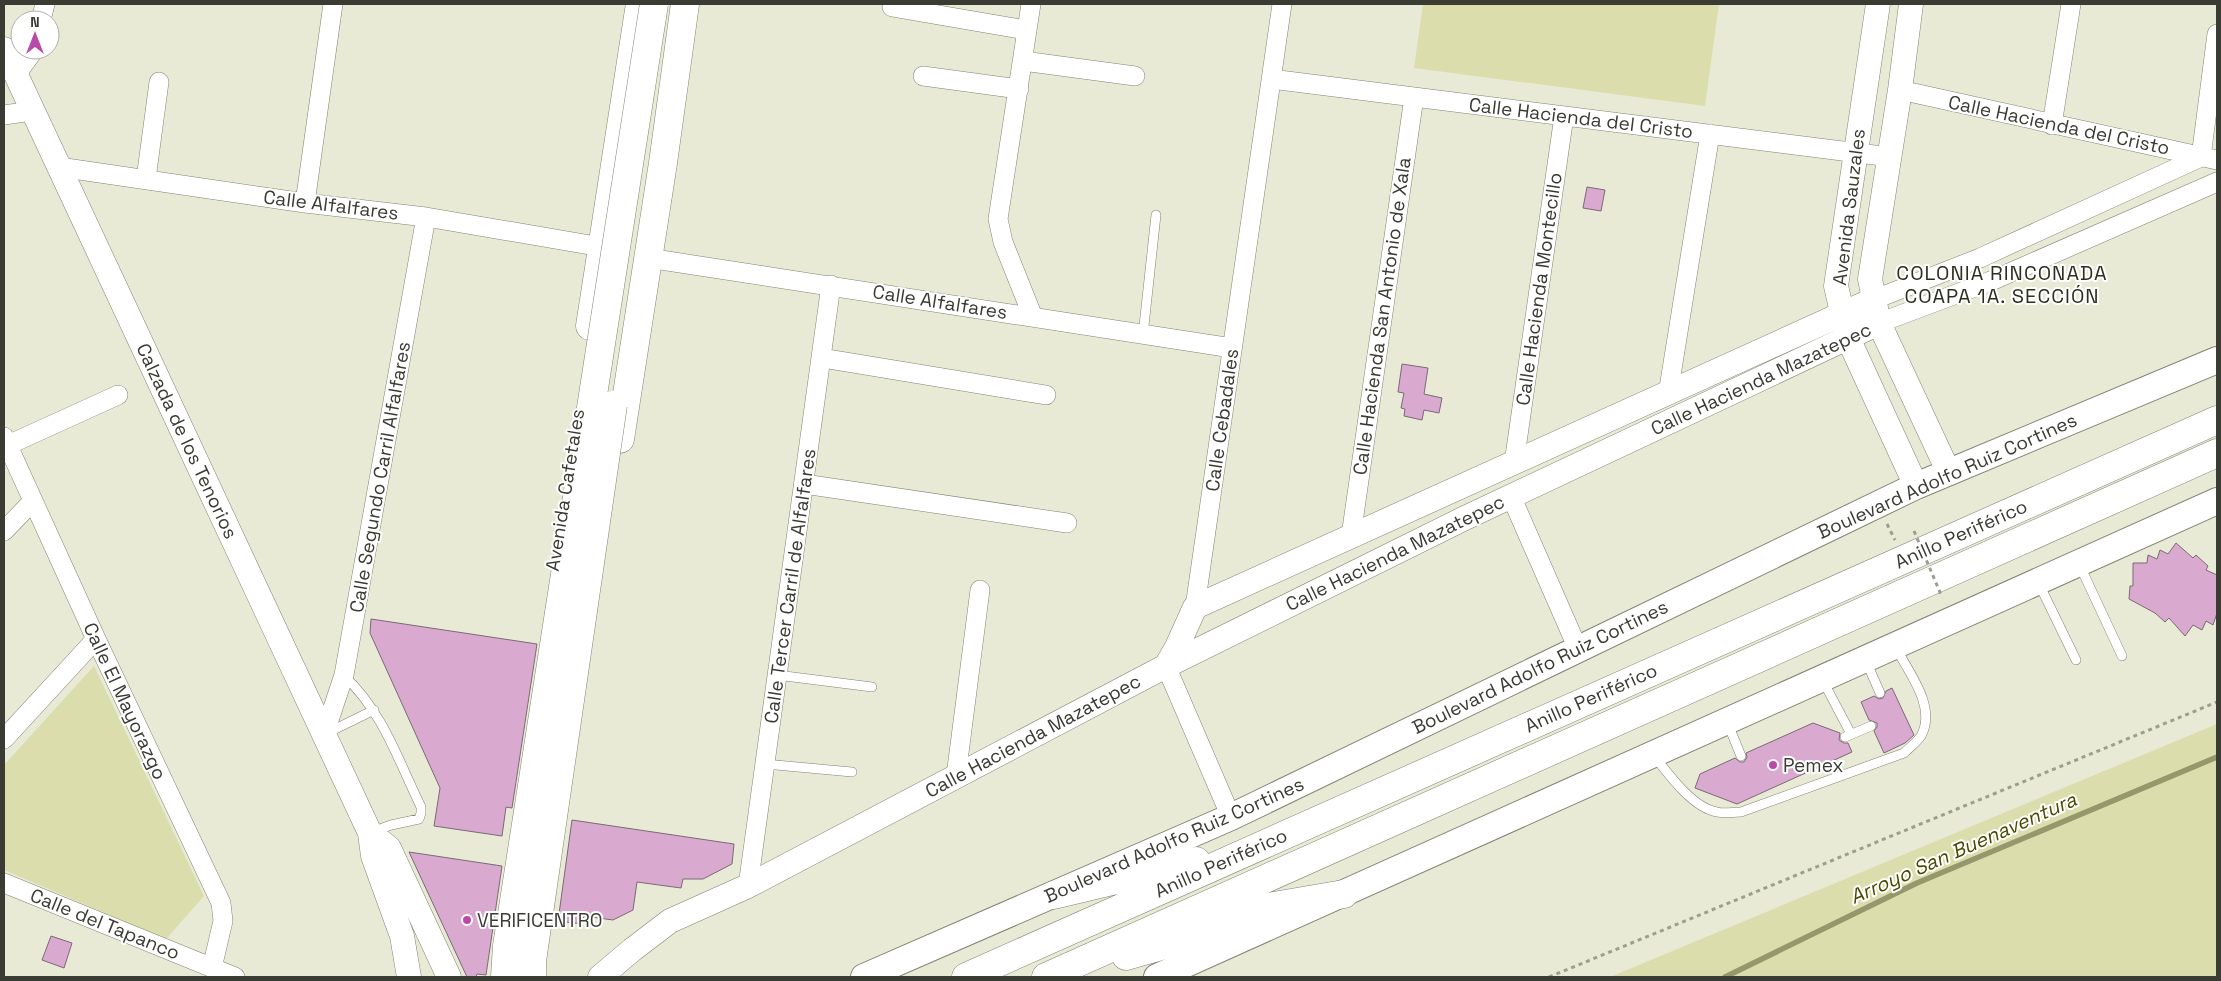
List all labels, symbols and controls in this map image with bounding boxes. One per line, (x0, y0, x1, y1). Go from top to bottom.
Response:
north arrow (10, 10, 60, 60)
text: N (30, 13, 40, 31)
street label: Calle Hacienda del Cristo (1946, 89, 2172, 161)
street label: Calle Hacienda del Cristo (1467, 92, 1695, 144)
street label: Avenida Sauzales (1827, 127, 1871, 287)
street label: Calle Hacienda San Antonio de Xala (1347, 155, 1417, 477)
street label: Calle Hacienda Montecillo (1510, 171, 1568, 407)
street label: Calle Alfalfares (262, 184, 400, 226)
district label: COLONIA RINCONADA COAPA 1A. SECCIÓN (1896, 260, 2108, 309)
street label: Calle Alfalfares (871, 279, 1009, 325)
street label: Calle Hacienda Mazatepec (1647, 317, 1875, 441)
street label: Calzada de los Tenorios (131, 339, 243, 543)
street label: Calle Segundo Carril Alfalfares (344, 340, 416, 614)
street label: Calle Cebadales (1200, 347, 1244, 493)
street label: Avenida Cafetales (540, 407, 590, 573)
street label: Boulevard Adolfo Ruiz Cortines (1813, 407, 2081, 545)
street label: Calle Tercer Carril de Alfalfares (758, 447, 822, 725)
street label: Calle Hacienda Mazatepec (1281, 489, 1509, 617)
street label: Anillo Periférico (1891, 494, 2031, 574)
street label: Boulevard Adolfo Ruiz Cortines (1408, 594, 1672, 740)
street label: Calle El Mayorazgo (78, 618, 172, 784)
street label: Anillo Periférico (1521, 658, 1661, 738)
street label: Calle Hacienda Mazatepec (921, 668, 1145, 804)
place label: Pemex (1783, 753, 1844, 778)
marker: Pemex (1767, 759, 1779, 771)
street label: Boulevard Adolfo Ruiz Cortines (1040, 771, 1308, 909)
water label: Arroyo San Buenaventura (1846, 786, 2081, 910)
street label: Anillo Periférico (1151, 823, 1291, 903)
street label: Calle del Tapanco (26, 883, 184, 965)
place label: VERIFICENTRO (477, 908, 602, 933)
marker: VERIFICENTRO (461, 914, 473, 926)

